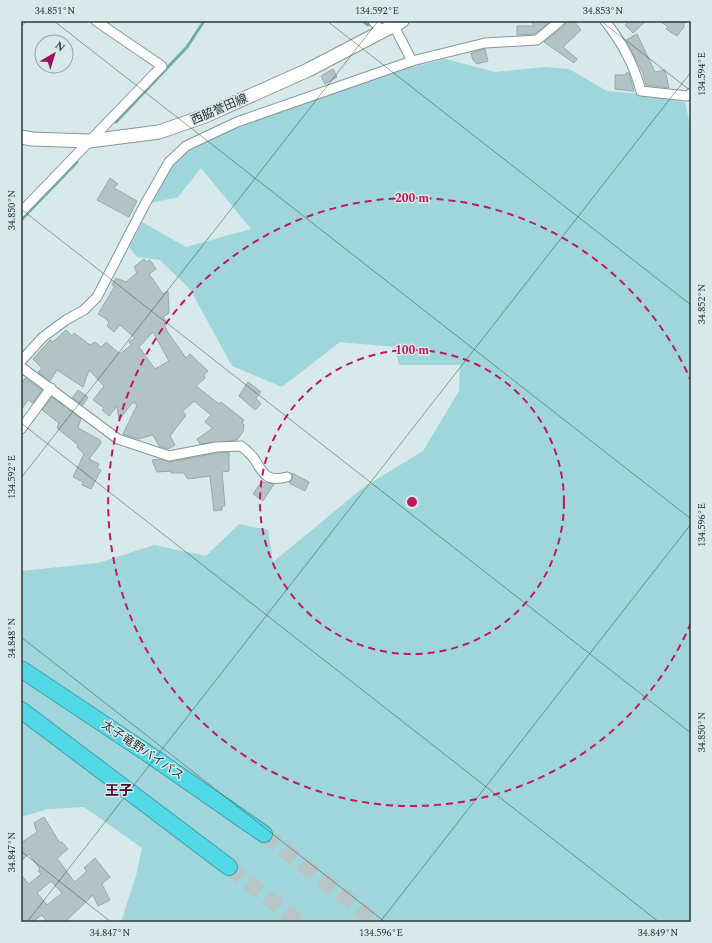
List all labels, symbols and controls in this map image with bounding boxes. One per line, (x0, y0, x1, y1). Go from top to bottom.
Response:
text: 34.851°N (35, 3, 75, 19)
text: 134.592°E (355, 3, 399, 19)
text: 34.853°N (583, 3, 623, 19)
north arrow (34, 34, 74, 74)
text: N (51, 37, 69, 56)
text: 134.594°E (694, 52, 710, 96)
street label: 西脇誉田線 (188, 89, 251, 130)
text: 200 m (395, 189, 429, 208)
text: 34.850°N (4, 190, 20, 230)
text: 34.852°N (694, 284, 710, 324)
text: 100 m (395, 341, 429, 360)
text: 134.592°E (4, 455, 20, 499)
centre of rings (405, 495, 419, 509)
text: 134.596°E (694, 503, 710, 547)
text: 34.848°N (4, 618, 20, 658)
text: 34.850°N (694, 712, 710, 752)
street label: 太子竜野バイパス (98, 716, 188, 785)
district label: 王子 (105, 780, 133, 801)
text: 34.847°N (4, 832, 20, 872)
text: 34.847°N (90, 925, 130, 941)
text: 134.596°E (359, 925, 403, 941)
text: 34.849°N (638, 925, 678, 941)

